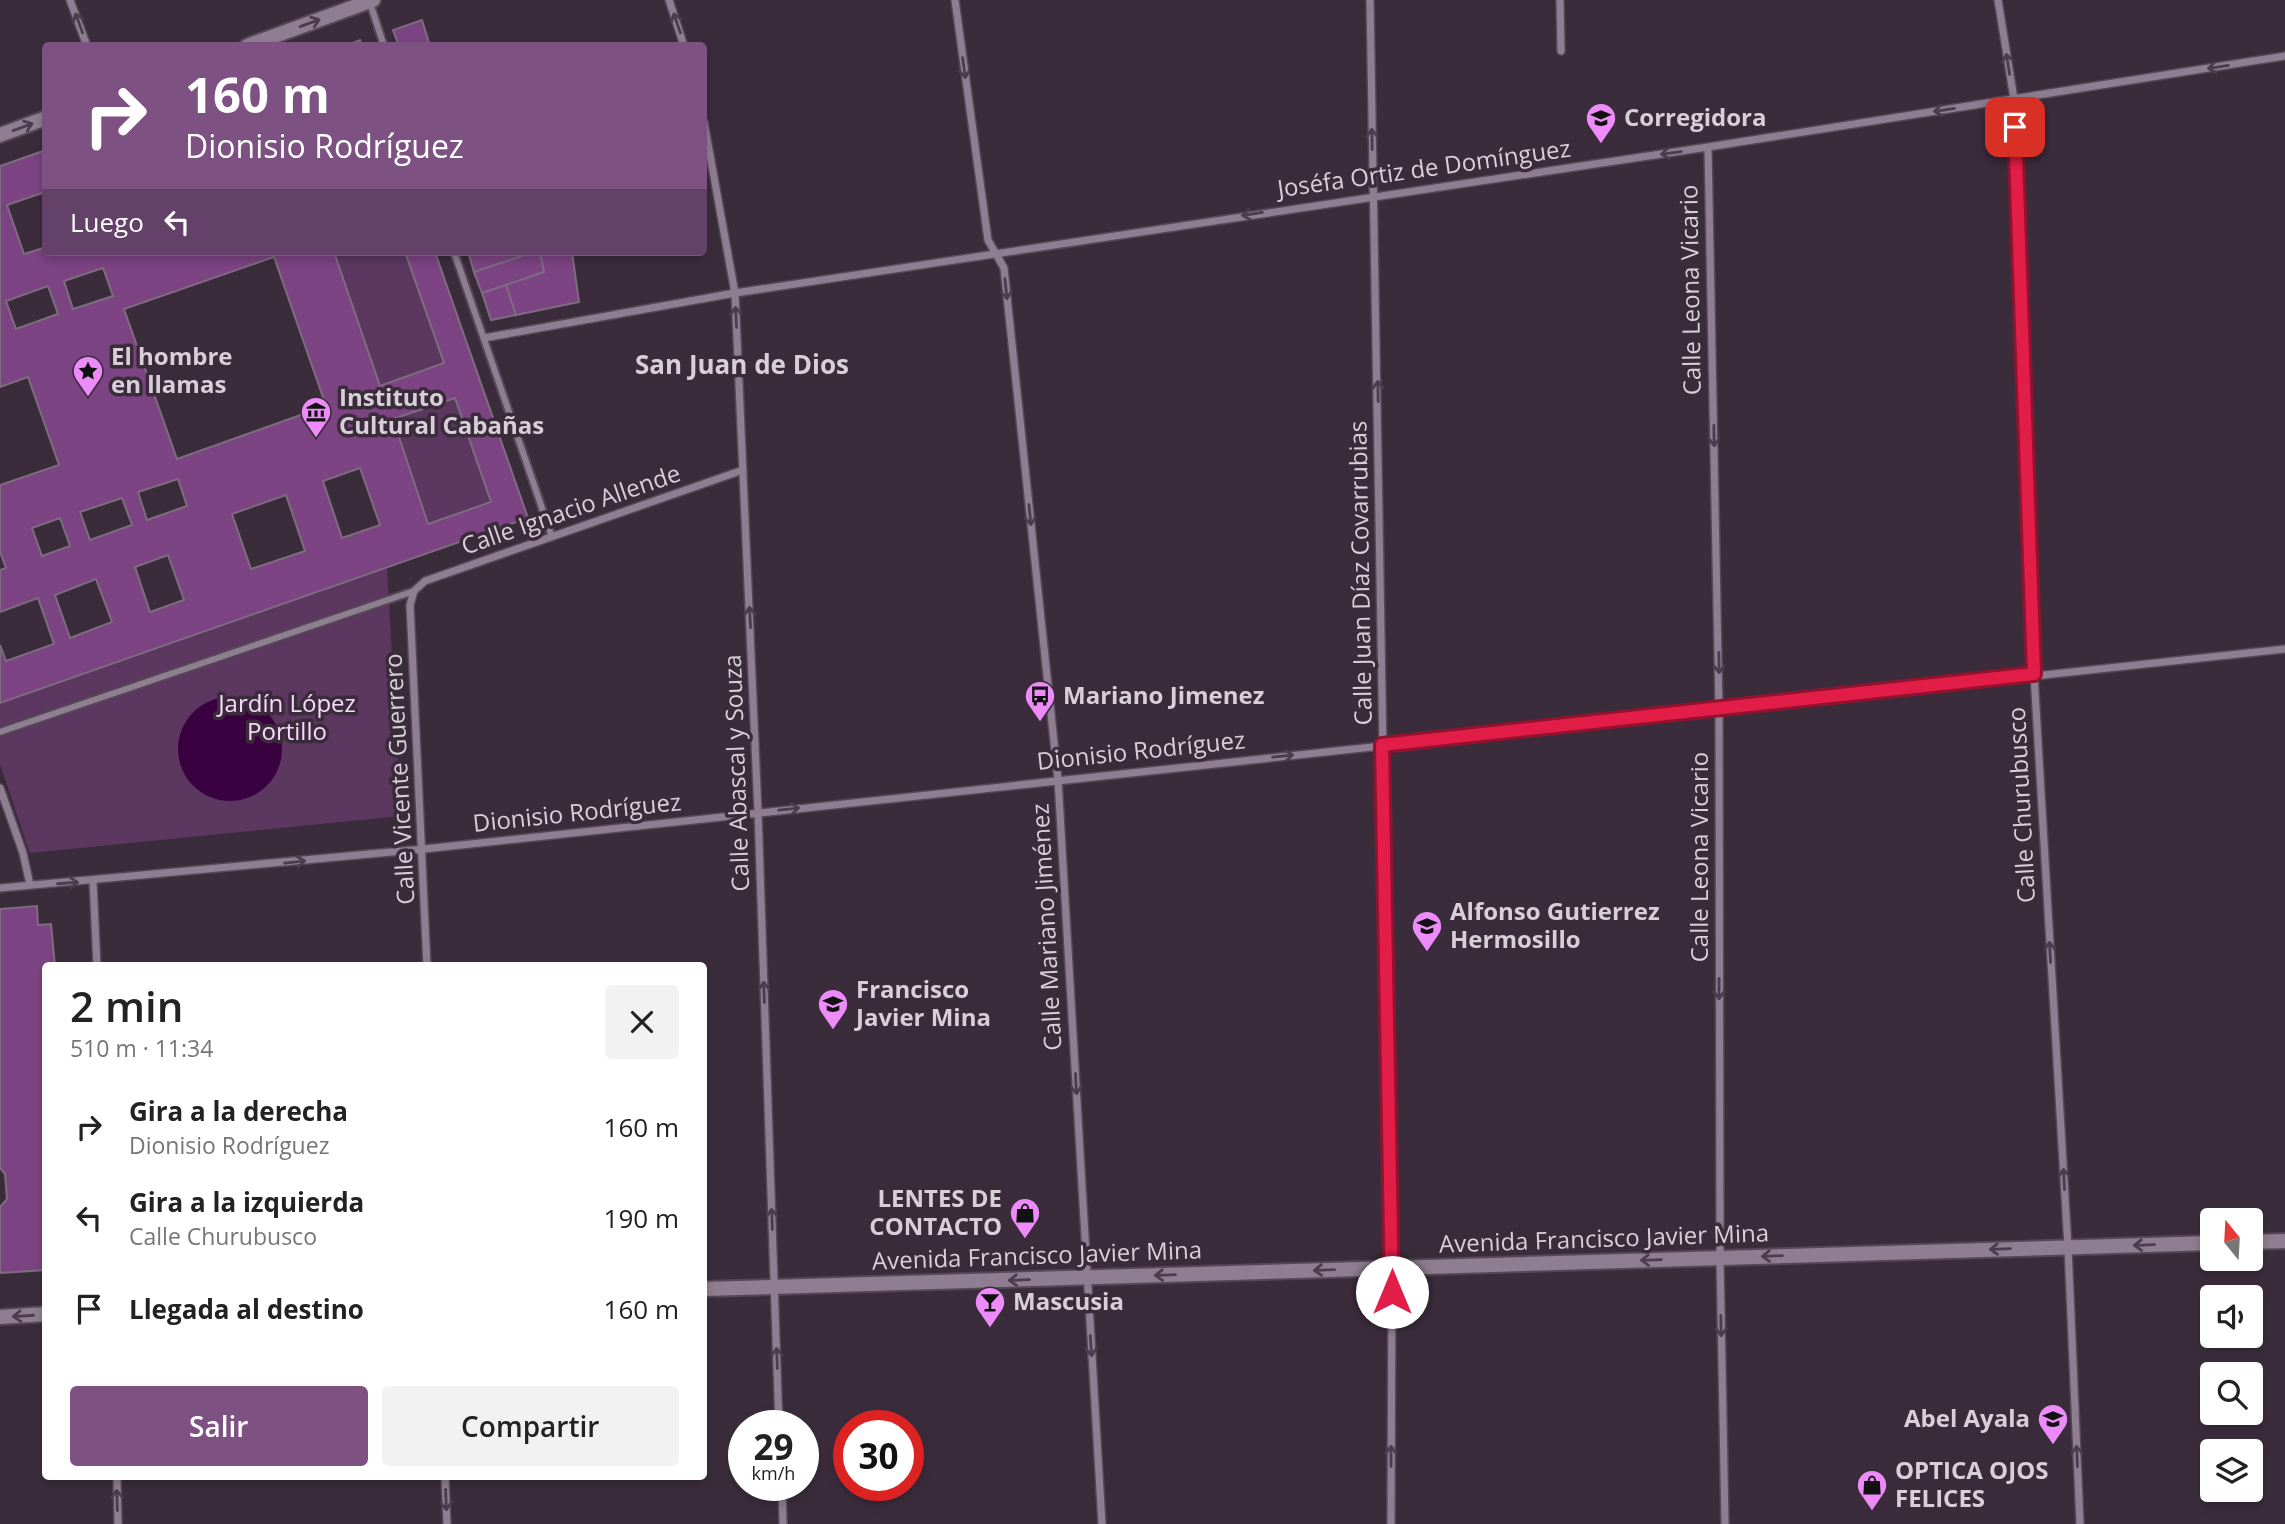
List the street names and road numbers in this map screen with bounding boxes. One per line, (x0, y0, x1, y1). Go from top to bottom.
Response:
street label: Joséfa Ortiz de Domínguez (1273, 131, 1573, 205)
street label: Calle Leona Vicario (1671, 184, 1708, 396)
street label: Calle Juan Díaz Covarrubias (1340, 420, 1379, 726)
street label: Calle Ignacio Allende (456, 456, 685, 562)
street label: Calle Vicente Guerrero (375, 653, 422, 906)
street label: Calle Abascal y Souza (715, 654, 756, 892)
street label: Calle Churubusco (1999, 706, 2042, 904)
street label: Dionisio Rodríguez (1035, 722, 1247, 777)
street label: Calle Leona Vicario (1682, 752, 1715, 962)
street label: Dionisio Rodríguez (471, 784, 683, 839)
street label: Calle Mariano Jiménez (1023, 803, 1068, 1051)
street label: Avenida Francisco Javier Mina (1438, 1215, 1769, 1260)
street label: Avenida Francisco Javier Mina (871, 1232, 1202, 1277)

